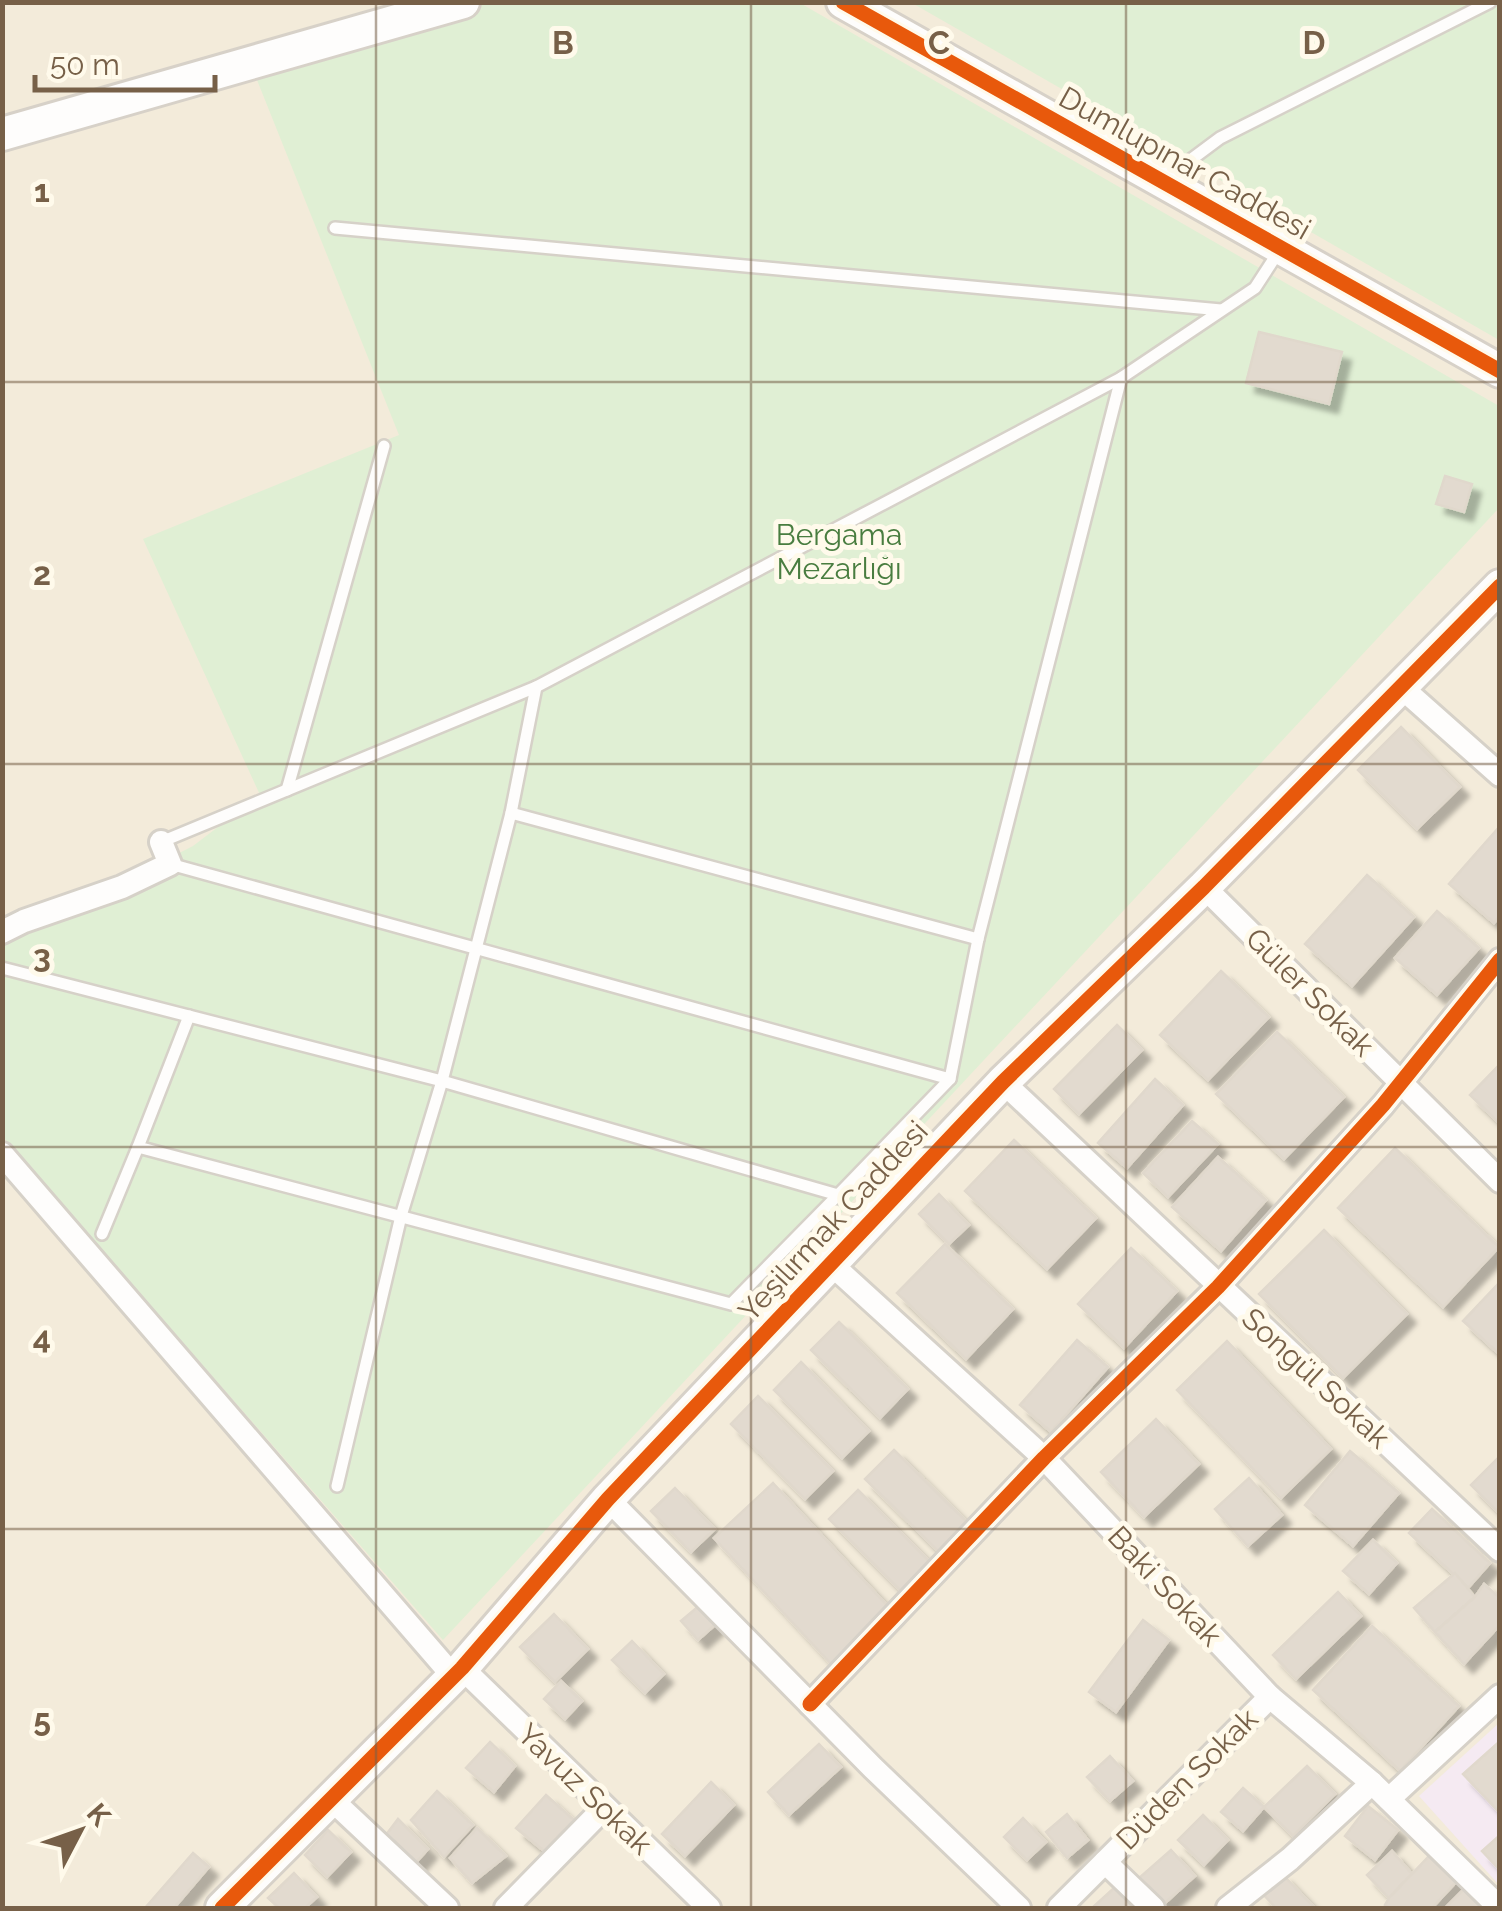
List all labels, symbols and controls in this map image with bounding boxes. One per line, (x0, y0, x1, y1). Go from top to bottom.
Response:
text: B (552, 24, 574, 61)
text: C (928, 24, 950, 61)
text: D (1303, 24, 1325, 61)
scale bar (35, 30, 215, 92)
text: 50 m (50, 47, 120, 82)
street label: Dumlupınar Caddesi (1053, 79, 1317, 247)
text: 1 (34, 172, 50, 209)
park label: Bergama Mezarlığı (776, 517, 902, 586)
text: 2 (33, 555, 51, 592)
street label: Güler Sokak (1239, 921, 1381, 1063)
text: 3 (33, 937, 51, 974)
street label: Yeşilırmak Caddesi (731, 1114, 935, 1328)
street label: Songül Sokak (1235, 1301, 1397, 1455)
text: 4 (33, 1319, 51, 1356)
street label: Baki Sokak (1101, 1519, 1229, 1653)
text: 5 (33, 1701, 51, 1738)
street label: Düden Sokak (1109, 1701, 1265, 1857)
street label: Yavuz Sokak (511, 1716, 659, 1862)
north arrow (30, 1781, 130, 1881)
text: K (80, 1797, 118, 1834)

